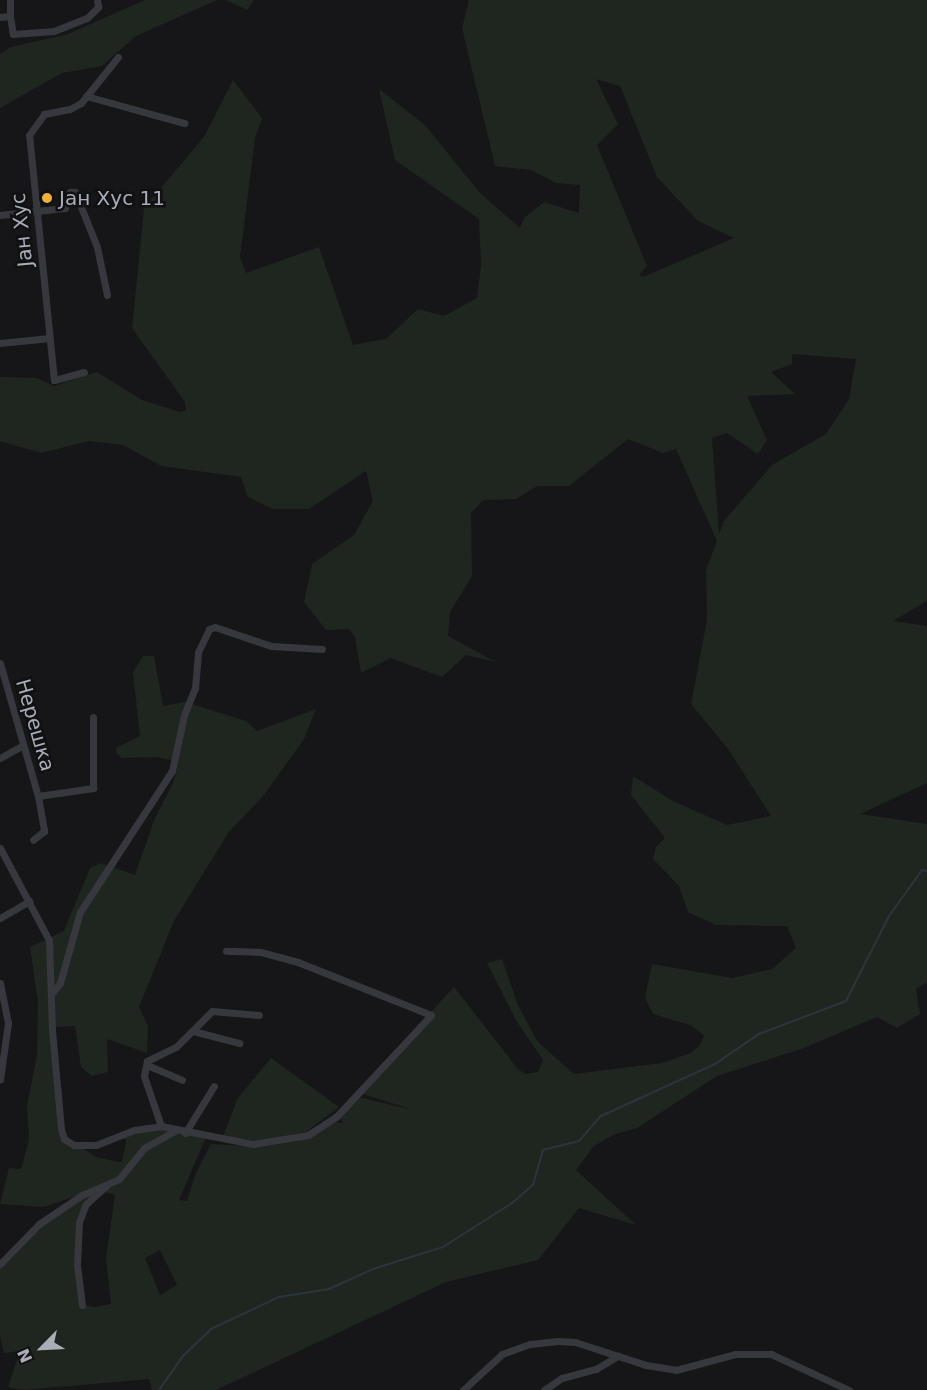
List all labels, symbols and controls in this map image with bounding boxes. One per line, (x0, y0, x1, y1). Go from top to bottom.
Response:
place label: Јан Хус 11 (59, 186, 165, 210)
marker: Јан Хус 11 (40, 191, 54, 205)
street label: Јан Хус (6, 192, 38, 268)
street label: Нерешка (10, 676, 60, 774)
north arrow (12, 1318, 72, 1378)
text: N (14, 1346, 37, 1366)

